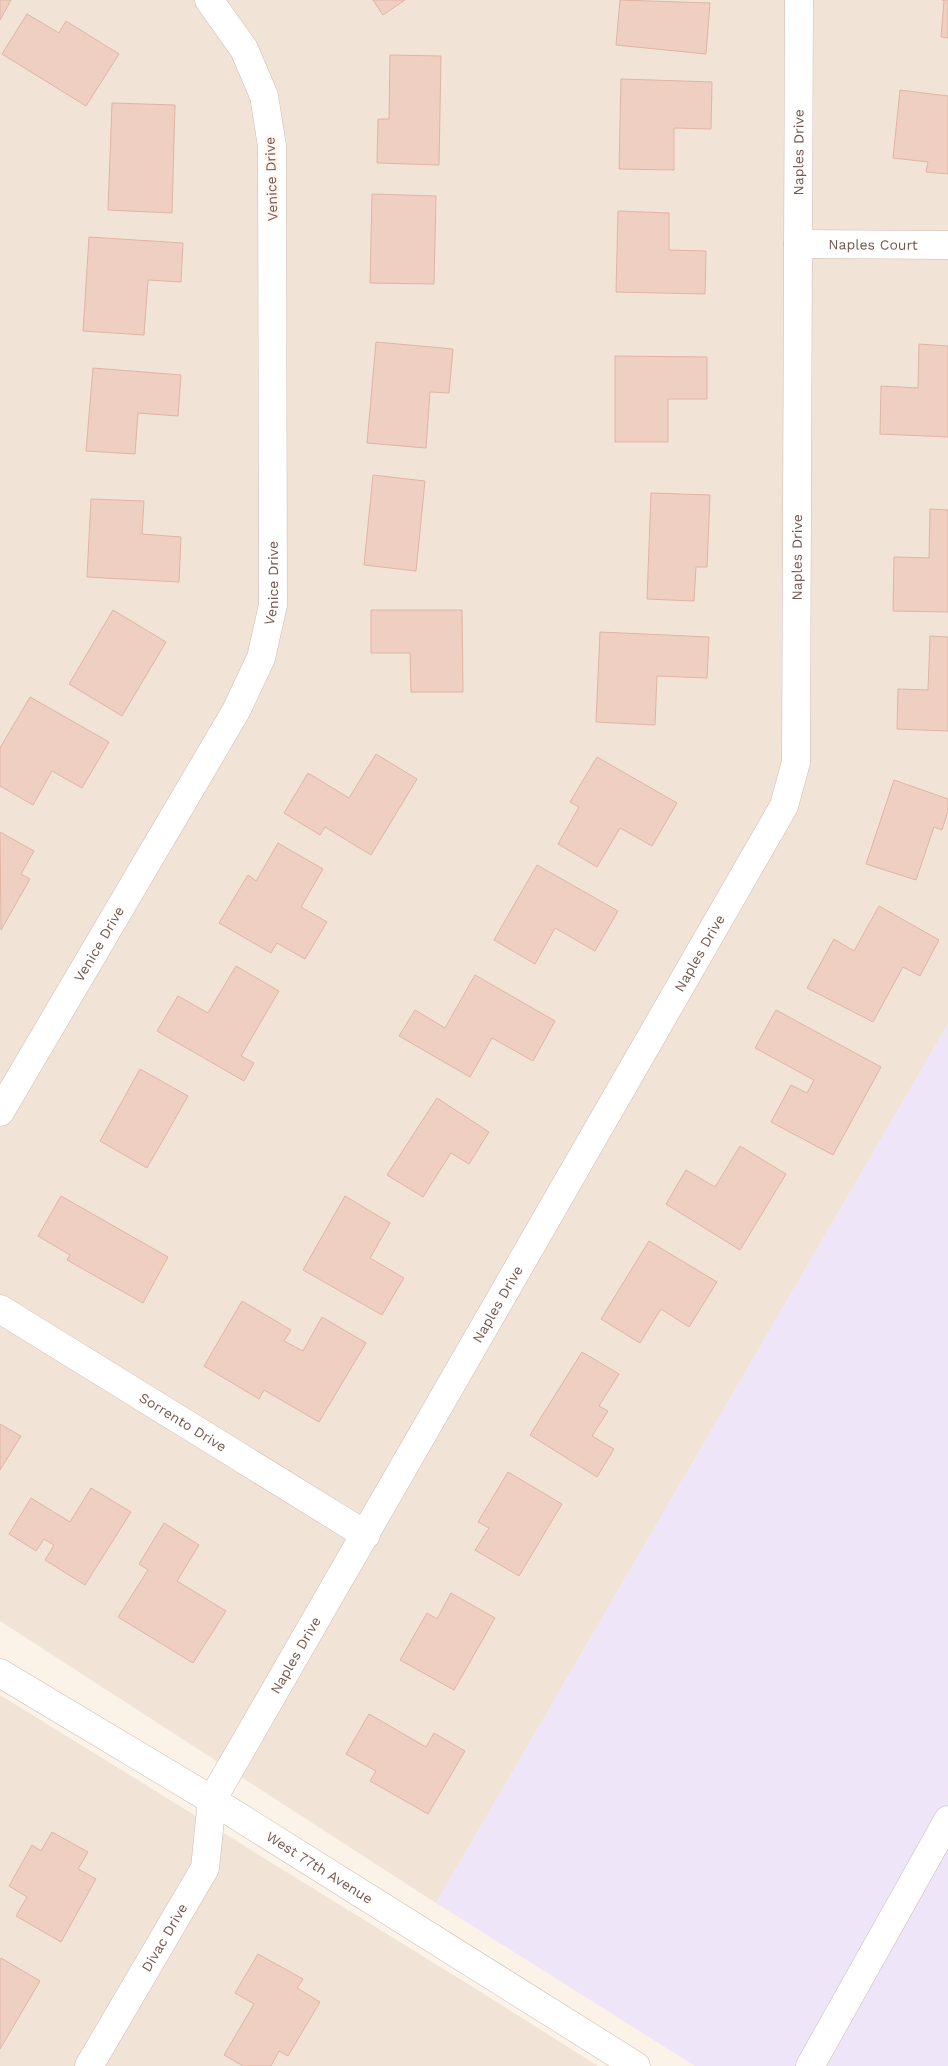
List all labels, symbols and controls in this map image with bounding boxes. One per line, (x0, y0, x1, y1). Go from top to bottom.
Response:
street label: Naples Drive (790, 109, 807, 195)
street label: Venice Drive (262, 137, 280, 221)
street label: Naples Court (828, 236, 918, 253)
street label: Naples Drive (789, 514, 805, 600)
street label: Venice Drive (261, 541, 281, 627)
street label: Venice Drive (71, 903, 127, 984)
street label: Naples Drive (671, 912, 728, 994)
street label: Naples Drive (469, 1263, 526, 1345)
street label: Sorrento Drive (137, 1389, 229, 1455)
street label: Naples Drive (267, 1614, 324, 1697)
street label: West 77th Avenue (263, 1828, 376, 1907)
street label: Divac Drive (138, 1900, 191, 1974)

